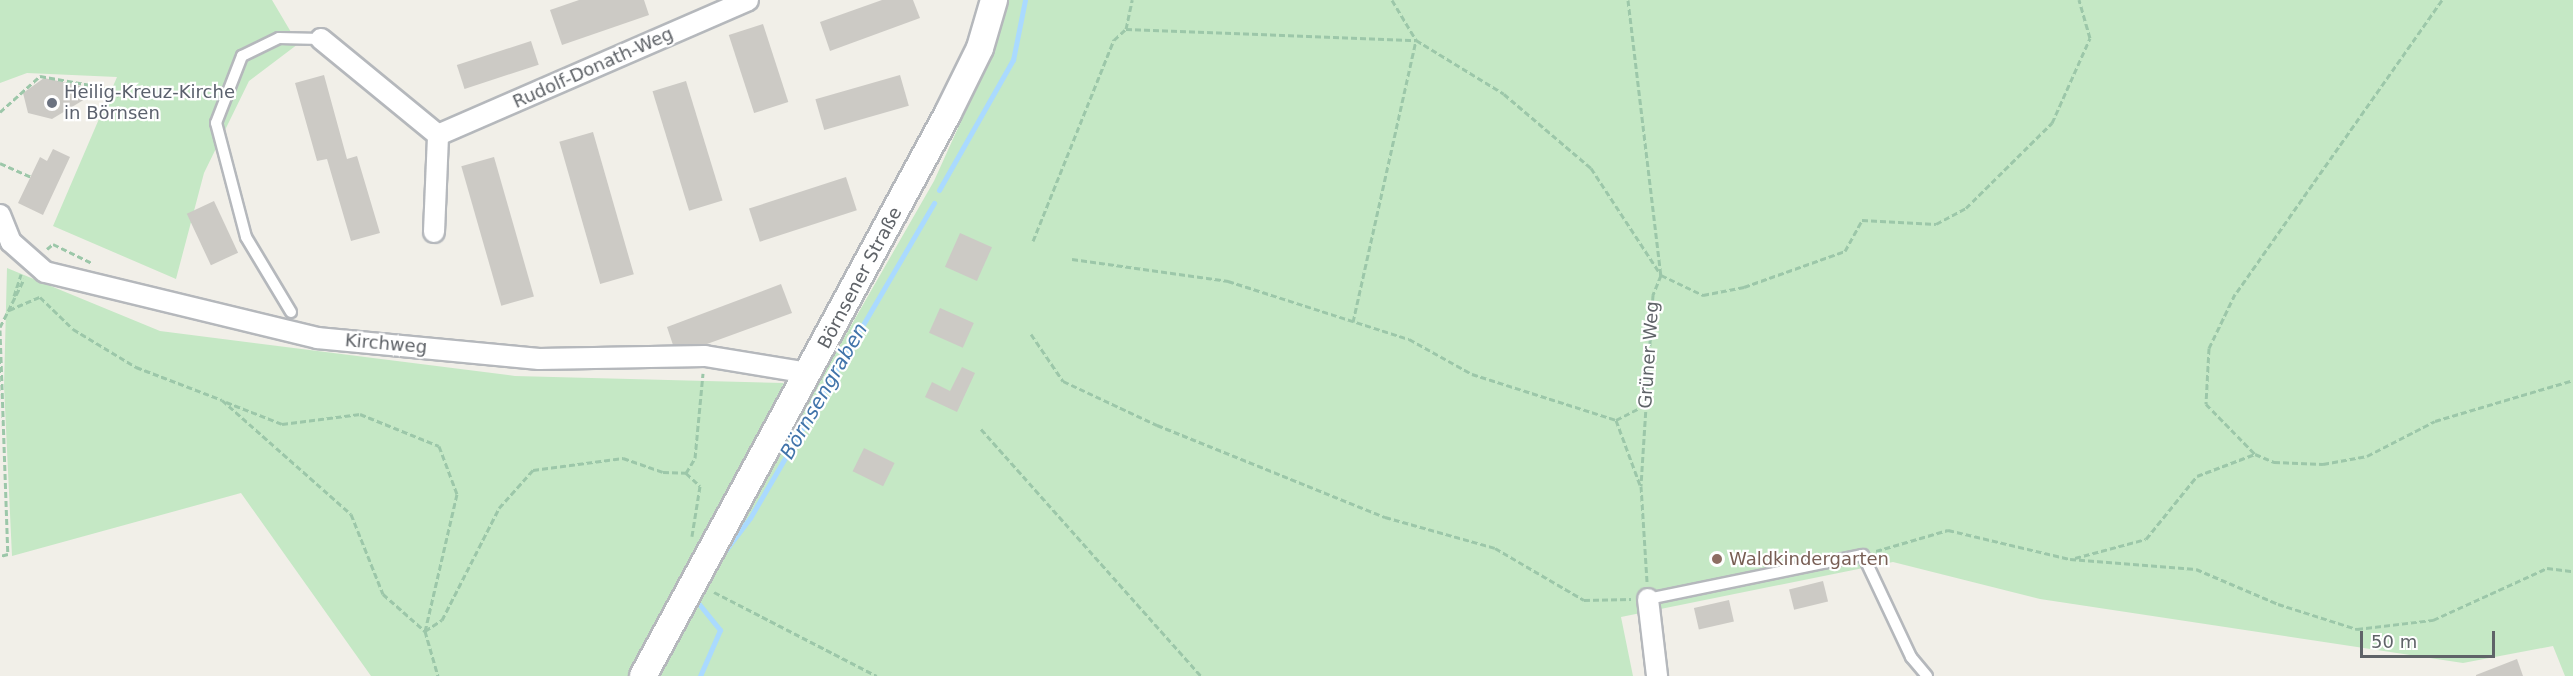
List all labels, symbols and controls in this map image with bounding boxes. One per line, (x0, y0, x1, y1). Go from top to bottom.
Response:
street label: Rudolf-Donath-Weg (510, 23, 676, 113)
place label: Heilig-Kreuz-Kirche in Börnsen (64, 82, 235, 124)
marker: Heilig-Kreuz-Kirche in Börnsen (45, 96, 59, 110)
street label: Börnsener Straße (814, 204, 906, 352)
street label: Grüner Weg (1634, 301, 1664, 409)
water label: Börnsengraben (775, 319, 873, 463)
street label: Kirchweg (344, 330, 428, 358)
place label: Waldkindergarten (1729, 548, 1889, 570)
marker: Waldkindergarten (1710, 552, 1724, 566)
scale bar (2363, 619, 2498, 657)
text: 50 m (2371, 631, 2417, 652)

